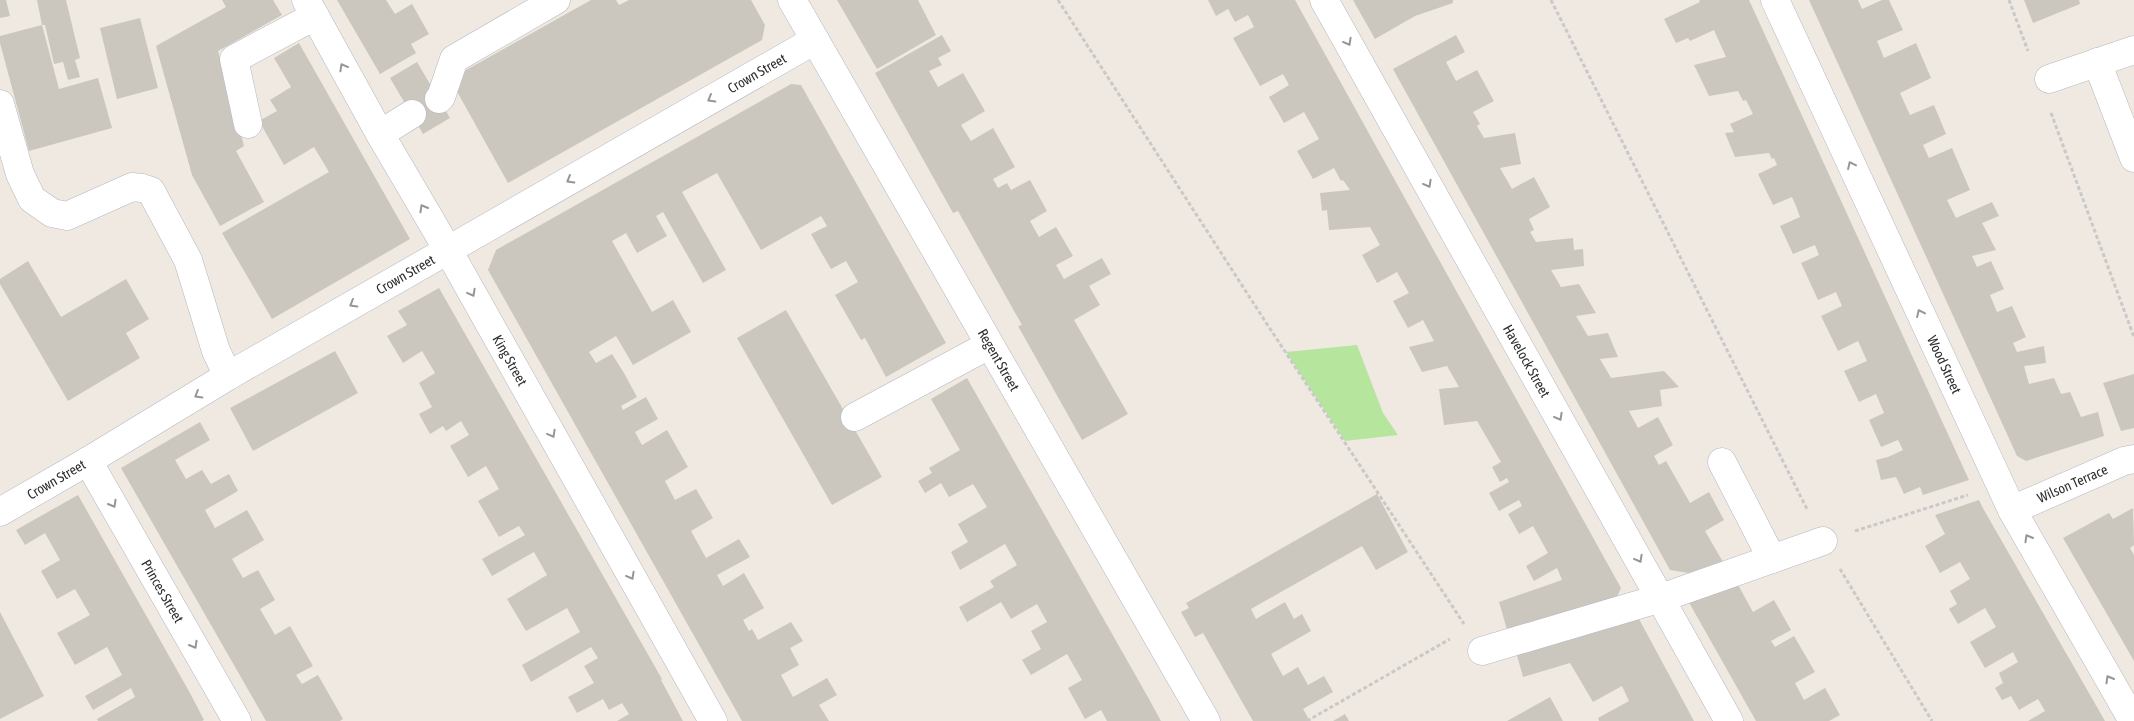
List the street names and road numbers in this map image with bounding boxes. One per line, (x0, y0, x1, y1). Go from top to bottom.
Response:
street label: Crown Street (725, 50, 789, 96)
street label: Crown Street (373, 251, 438, 297)
street label: Havelock Street (1500, 322, 1554, 400)
street label: Regent Street (975, 326, 1023, 394)
street label: King Street (489, 332, 531, 388)
street label: Wood Street (1924, 333, 1965, 396)
street label: Crown Street (24, 456, 88, 503)
street label: Wilson Terrace (2035, 461, 2110, 506)
street label: Princes Street (138, 557, 187, 626)

